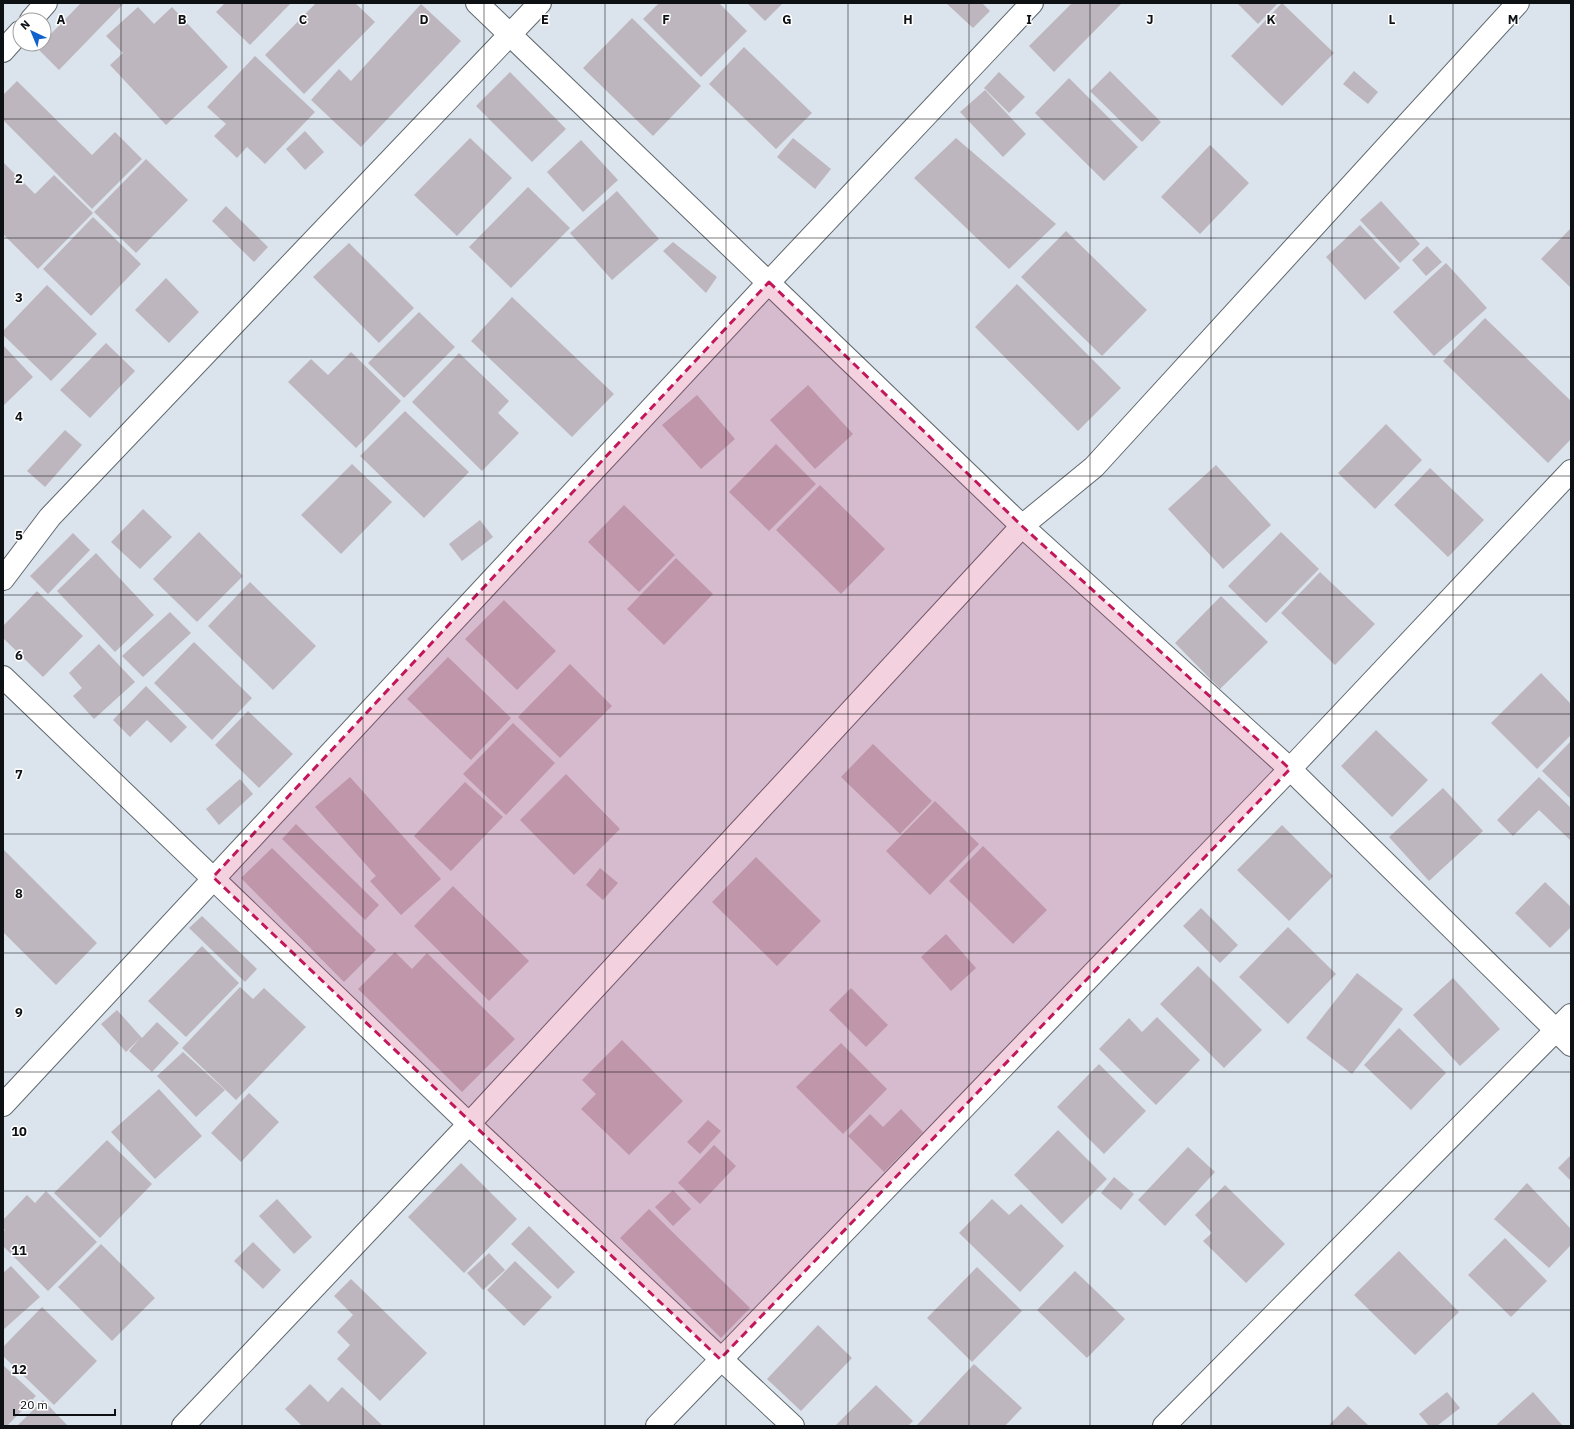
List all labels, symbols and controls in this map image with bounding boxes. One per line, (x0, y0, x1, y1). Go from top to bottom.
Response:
text: A (57, 11, 66, 28)
text: B (178, 11, 187, 28)
text: C (299, 11, 308, 28)
text: D (419, 11, 429, 28)
text: E (541, 11, 549, 28)
text: F (662, 11, 670, 28)
text: G (782, 11, 792, 28)
text: H (903, 11, 913, 28)
text: I (1026, 11, 1032, 28)
text: J (1146, 11, 1154, 28)
text: K (1266, 11, 1276, 28)
text: L (1389, 11, 1396, 28)
text: M (1508, 11, 1518, 28)
north arrow (12, 12, 52, 52)
text: N (17, 17, 33, 33)
text: 2 (15, 170, 23, 187)
text: 3 (15, 289, 23, 306)
text: 4 (15, 408, 23, 425)
text: 5 (15, 527, 23, 544)
text: 6 (15, 647, 23, 664)
text: 7 (15, 766, 23, 783)
text: 8 (15, 885, 23, 902)
text: 9 (15, 1004, 23, 1021)
text: 10 (11, 1123, 27, 1140)
text: 11 (11, 1242, 27, 1259)
text: 12 (11, 1361, 27, 1378)
scale bar (14, 1391, 115, 1417)
text: 20 m (20, 1397, 48, 1412)

